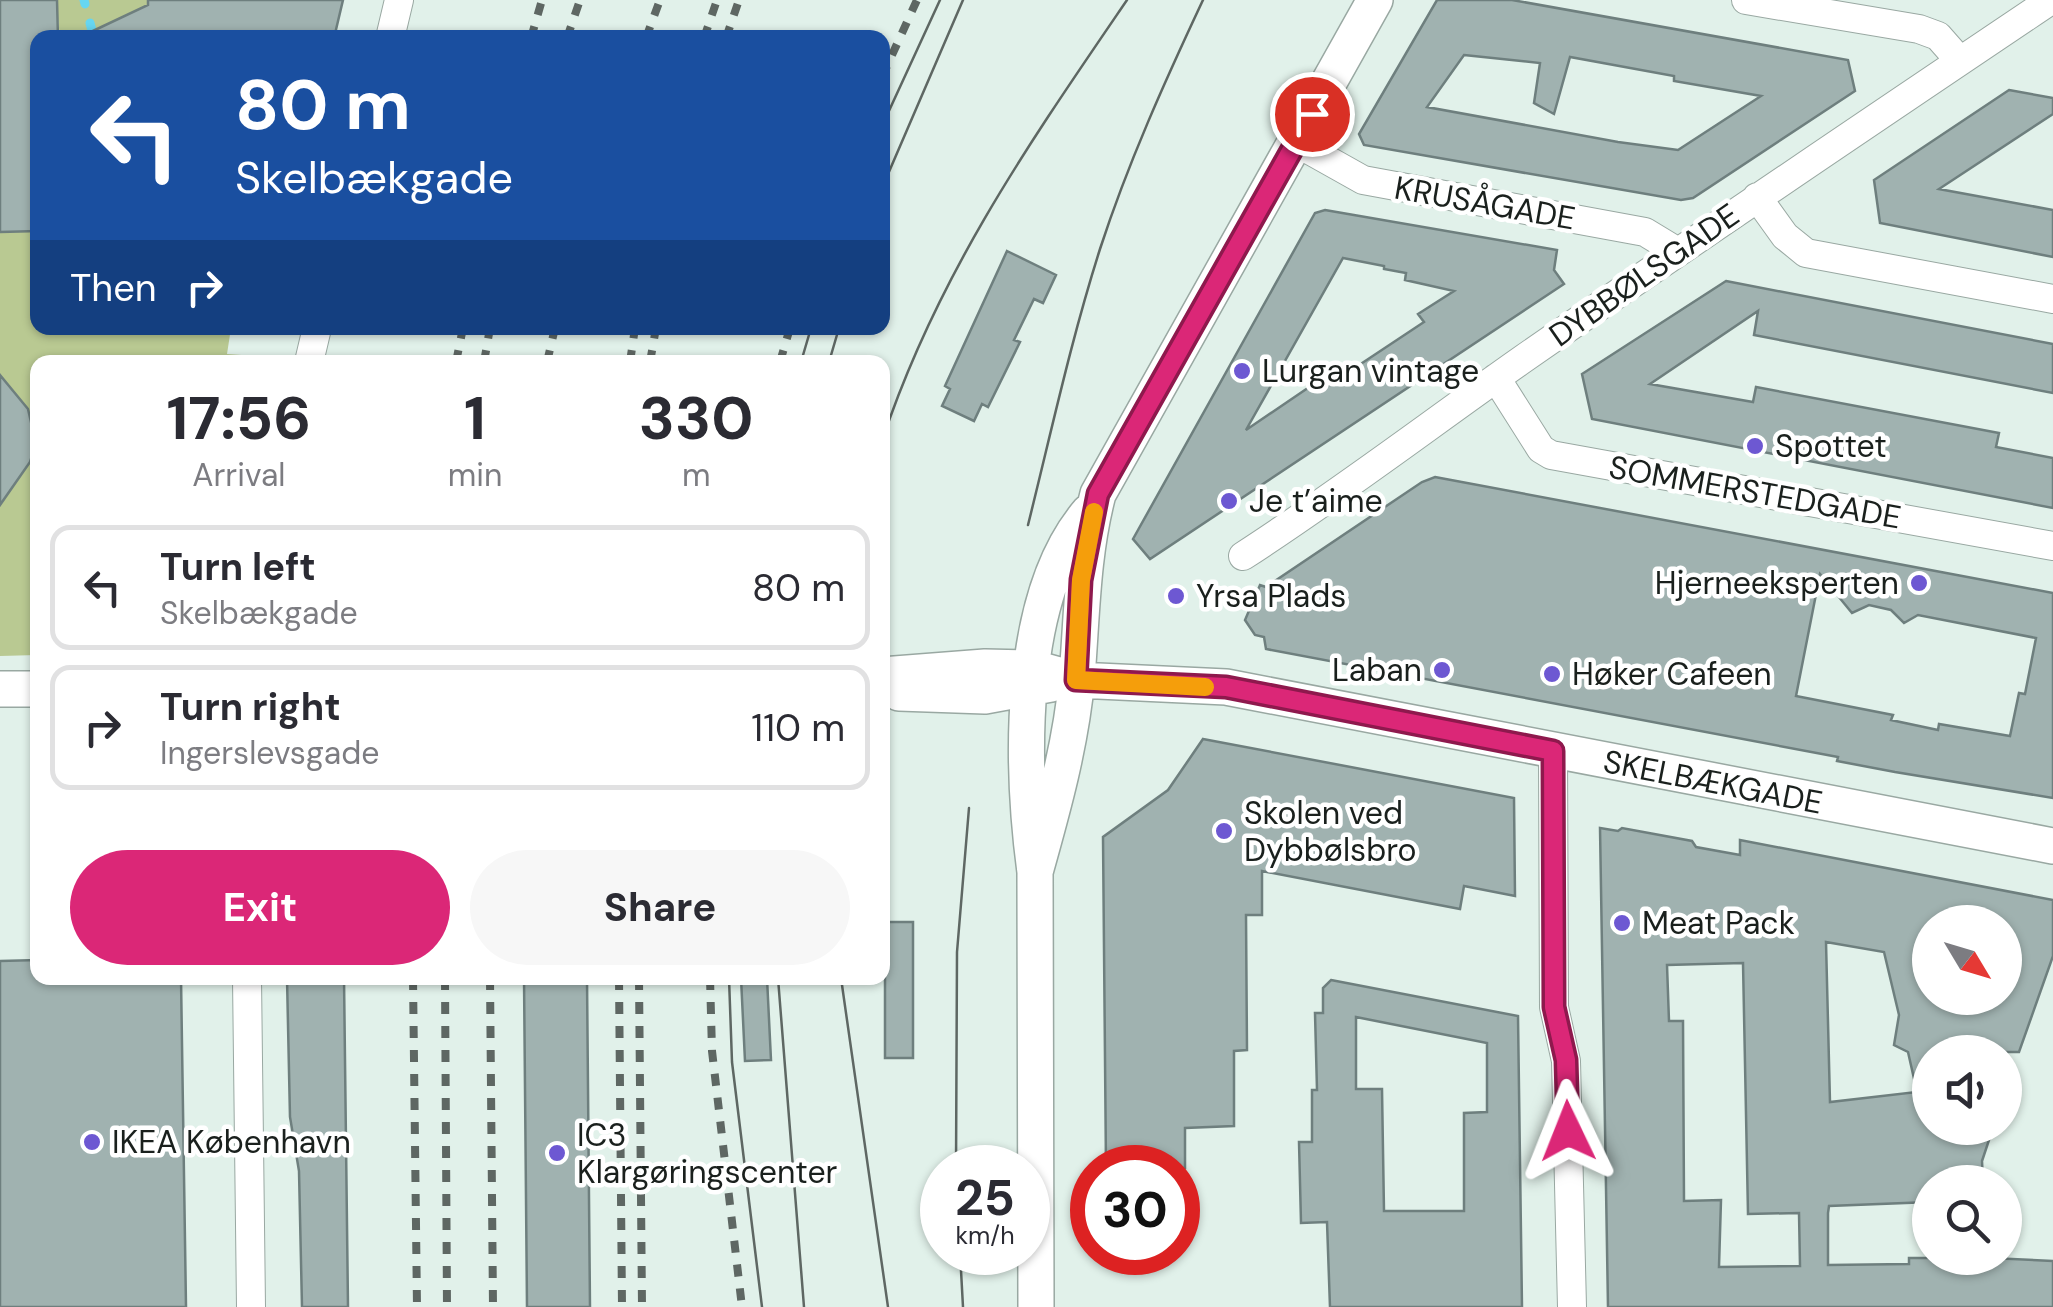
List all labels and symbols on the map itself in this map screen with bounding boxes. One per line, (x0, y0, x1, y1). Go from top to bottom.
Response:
pin (1270, 72, 1355, 157)
street label: KRUSÅGADE (1391, 165, 1579, 240)
street label: DYBBØLSGADE (1541, 194, 1747, 356)
place label: Lurgan vintage (1262, 350, 1479, 392)
marker: Lurgan vintage (1231, 360, 1253, 382)
place label: Spottet (1775, 425, 1887, 467)
marker: Spottet (1744, 435, 1766, 457)
street label: SOMMERSTEDGADE (1606, 446, 1904, 538)
place label: Je t’aime (1249, 480, 1383, 522)
marker: Je t’aime (1218, 490, 1240, 512)
place label: Hjerneeksperten (1655, 562, 1899, 604)
marker: Hjerneeksperten (1908, 572, 1930, 594)
place label: Yrsa Plads (1196, 575, 1346, 617)
marker: Yrsa Plads (1165, 585, 1187, 607)
place label: Laban (1332, 649, 1422, 691)
place label: Høker Cafeen (1572, 653, 1772, 695)
marker: Laban (1431, 659, 1453, 681)
marker: Høker Cafeen (1541, 663, 1563, 685)
street label: SKELBÆKGADE (1600, 740, 1826, 824)
place label: Skolen ved Dybbølsbro (1244, 792, 1416, 871)
marker: Skolen ved Dybbølsbro (1213, 820, 1235, 842)
place label: Meat Pack (1642, 902, 1795, 944)
north arrow (1912, 905, 2022, 1015)
marker: Meat Pack (1611, 912, 1633, 934)
position arrow (1516, 1079, 1620, 1183)
place label: IC3 Klargøringscenter (577, 1114, 838, 1193)
place label: IKEA København (112, 1121, 351, 1163)
marker: IKEA København (81, 1131, 103, 1153)
marker: IC3 Klargøringscenter (546, 1142, 568, 1164)
speed limit sign: 30 (1070, 1145, 1200, 1275)

